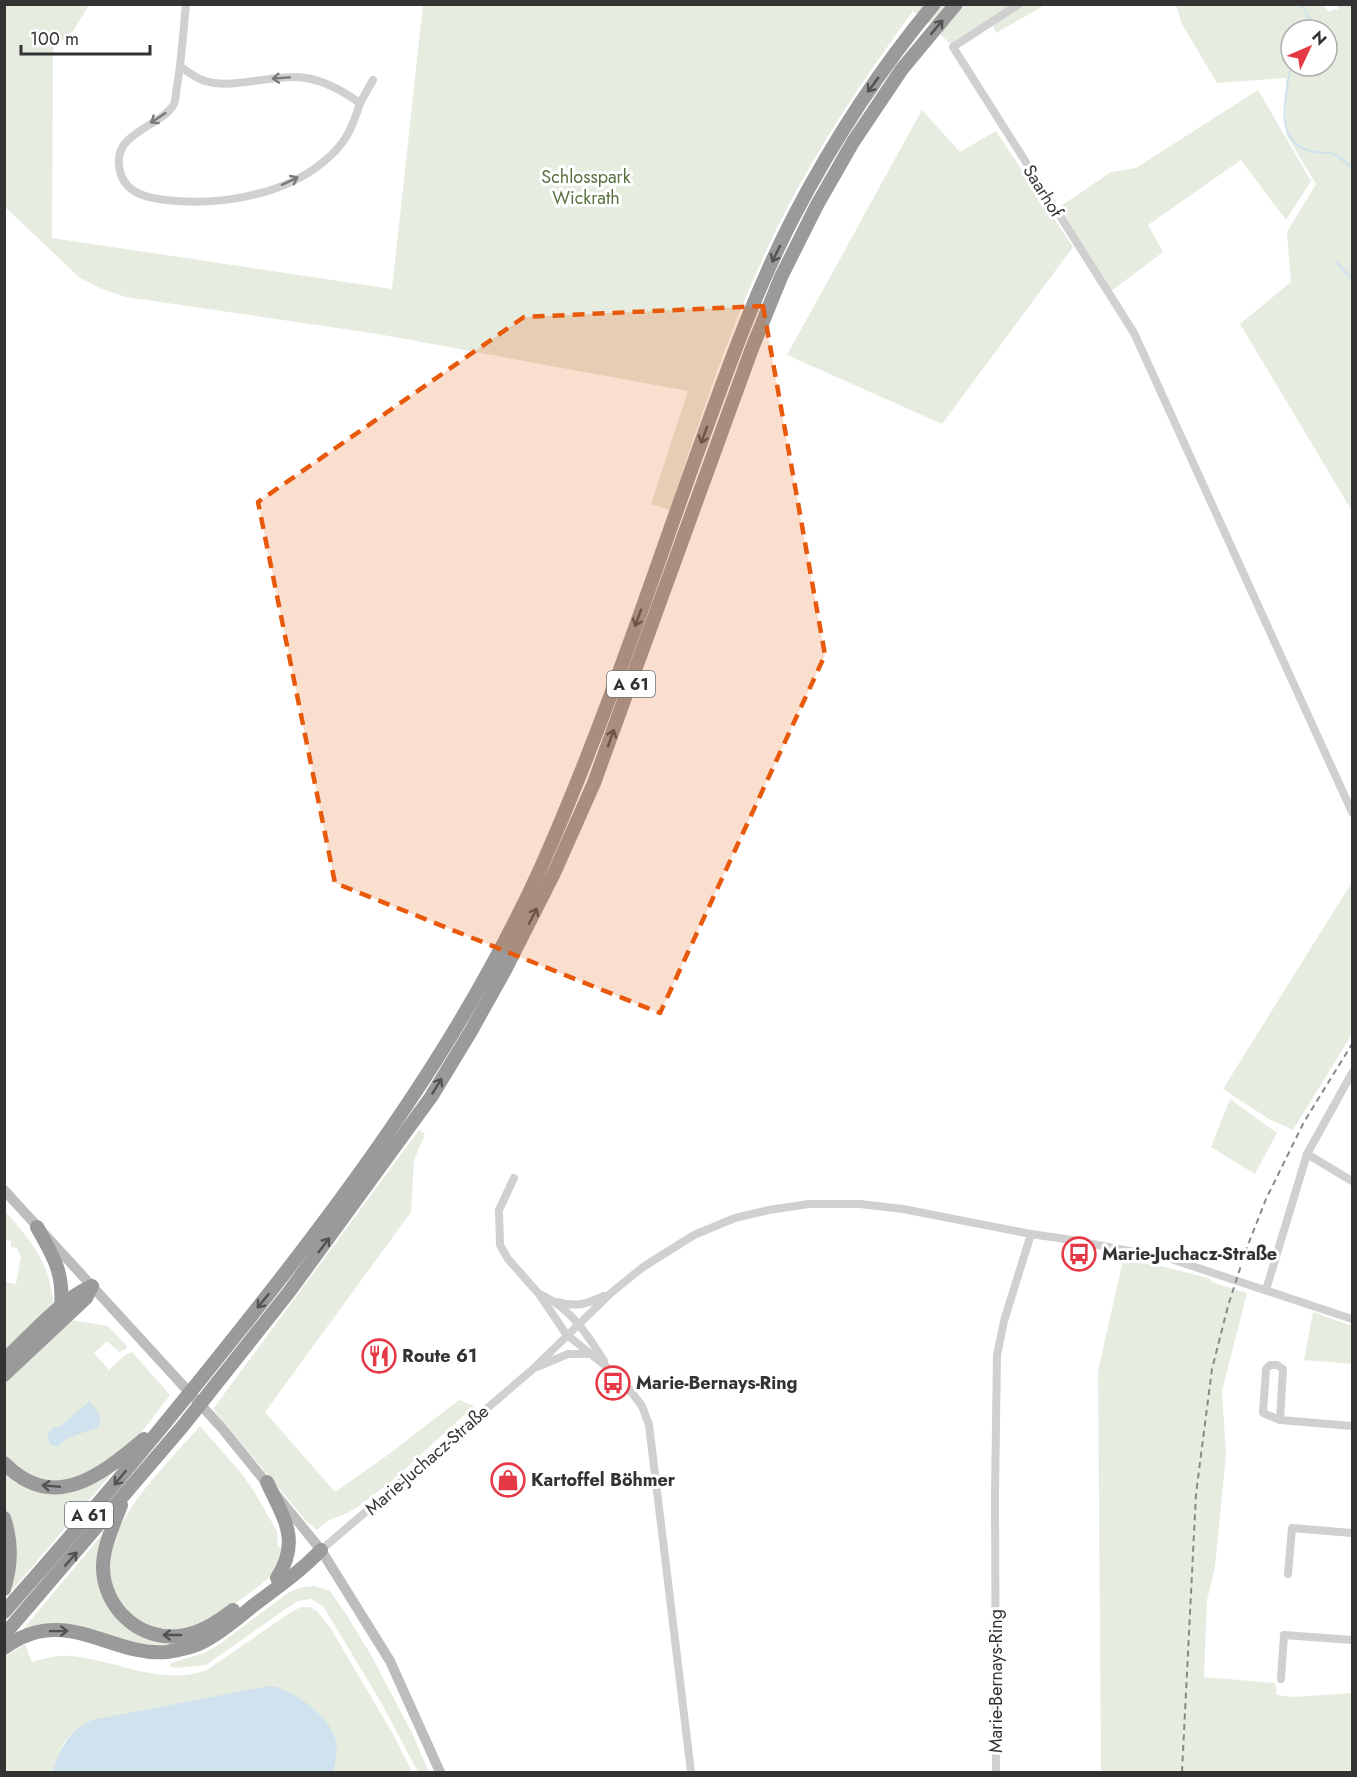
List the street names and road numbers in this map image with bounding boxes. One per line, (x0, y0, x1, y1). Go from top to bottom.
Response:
street label: Saarhof (1017, 160, 1070, 223)
road number: A 61 (607, 671, 655, 697)
street label: Marie-Juchacz-Straße (359, 1399, 495, 1521)
road number: A 61 (65, 1502, 113, 1528)
street label: Marie-Bernays-Ring (983, 1609, 1009, 1753)

